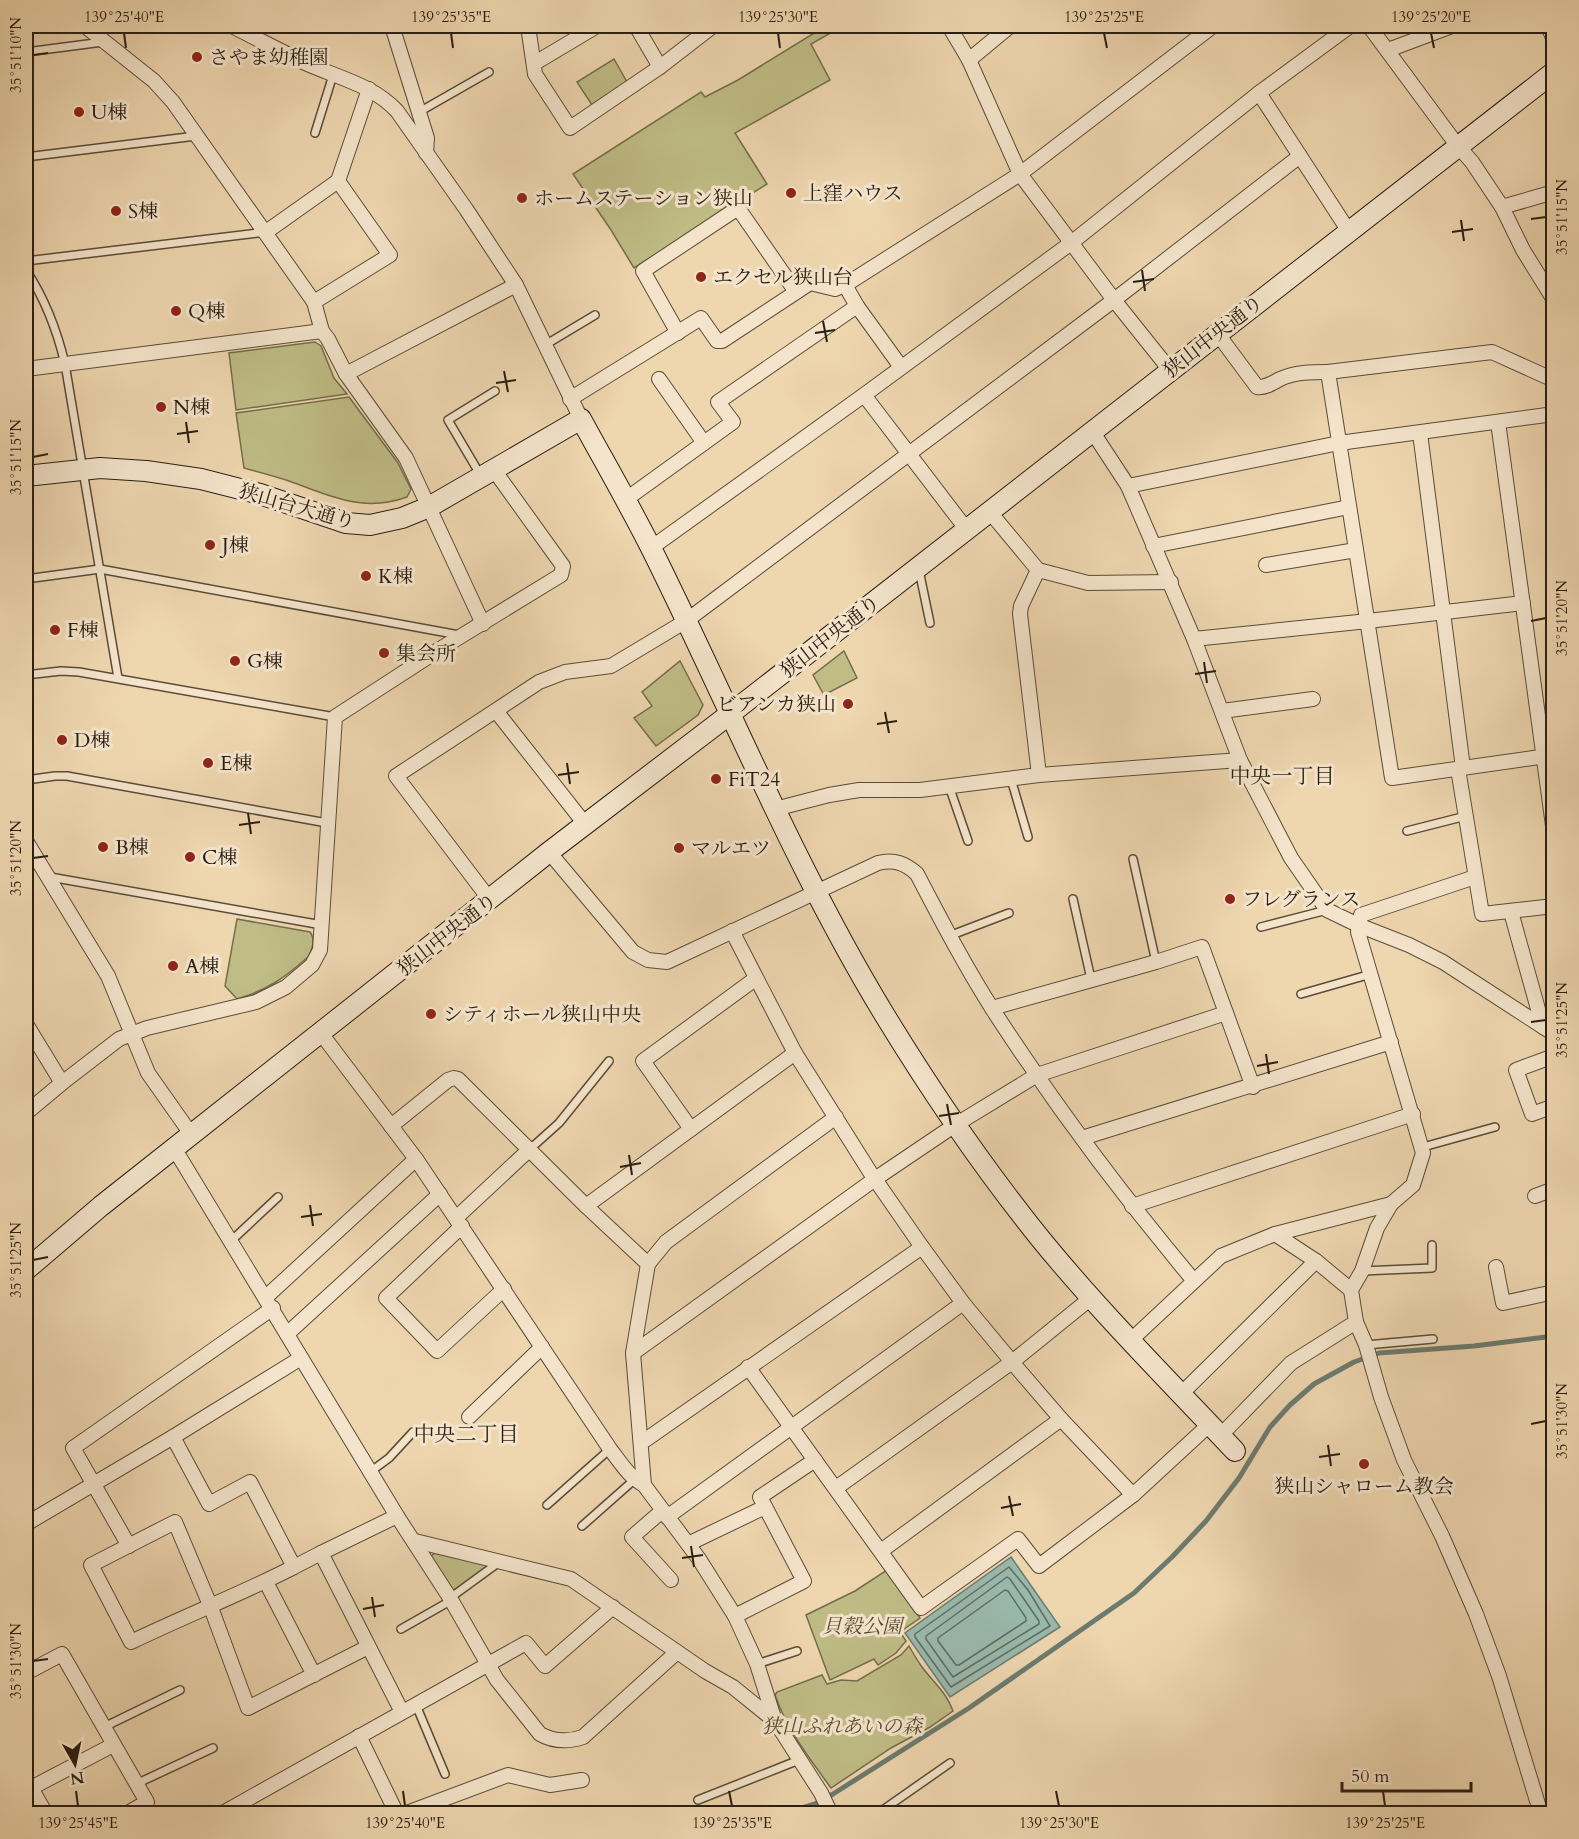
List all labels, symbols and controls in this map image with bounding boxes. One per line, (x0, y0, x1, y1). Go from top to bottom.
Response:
text: 139°25'40"E (84, 7, 164, 27)
text: 139°25'35"E (411, 7, 491, 27)
text: 139°25'30"E (738, 7, 818, 27)
text: 139°25'25"E (1064, 7, 1144, 27)
text: 139°25'20"E (1391, 7, 1471, 27)
text: 35°51'10"N (6, 17, 26, 93)
place label: さやま幼稚園 (209, 44, 329, 71)
marker: さやま幼稚園 (190, 50, 204, 64)
place label: U棟 (91, 99, 127, 126)
marker: U棟 (72, 105, 86, 119)
text: 35°51'15"N (1552, 179, 1572, 255)
place label: 上窪ハウス (803, 180, 902, 207)
place label: ホームステーション狭山 (534, 185, 753, 212)
marker: 上窪ハウス (784, 186, 798, 200)
marker: ホームステーション狭山 (515, 191, 529, 205)
place label: S棟 (128, 198, 158, 225)
marker: S棟 (109, 204, 123, 218)
place label: エクセル狭山台 (713, 264, 853, 291)
marker: エクセル狭山台 (694, 270, 708, 284)
street label: 狭山中央通り (1158, 289, 1269, 384)
place label: Q棟 (188, 298, 225, 325)
marker: Q棟 (169, 304, 183, 318)
place label: N棟 (173, 394, 210, 421)
marker: N棟 (154, 400, 168, 414)
text: 35°51'15"N (6, 419, 26, 495)
street label: 狭山台大通り (235, 477, 358, 536)
place label: J棟 (219, 532, 249, 559)
marker: J棟 (203, 538, 217, 552)
place label: K棟 (378, 563, 413, 590)
marker: K棟 (359, 569, 373, 583)
text: 35°51'20"N (1552, 580, 1572, 656)
street label: 狭山中央通り (775, 589, 886, 684)
place label: F棟 (67, 617, 98, 644)
marker: F棟 (48, 623, 62, 637)
place label: 集会所 (396, 640, 456, 667)
marker: 集会所 (377, 646, 391, 660)
place label: G棟 (247, 648, 283, 675)
marker: G棟 (228, 654, 242, 668)
place label: ビアンカ狭山 (717, 691, 836, 718)
marker: ビアンカ狭山 (841, 697, 855, 711)
place label: D棟 (74, 727, 110, 754)
marker: D棟 (55, 733, 69, 747)
place label: E棟 (220, 750, 252, 777)
marker: E棟 (201, 756, 215, 770)
district label: 中央一丁目 (1230, 762, 1335, 791)
place label: FiT24 (728, 766, 780, 793)
marker: FiT24 (709, 772, 723, 786)
text: 35°51'20"N (6, 820, 26, 896)
place label: B棟 (115, 834, 149, 861)
place label: マルエツ (691, 835, 771, 862)
marker: B棟 (96, 840, 110, 854)
marker: マルエツ (672, 841, 686, 855)
place label: C棟 (202, 844, 237, 871)
marker: C棟 (183, 850, 197, 864)
place label: フレグランス (1242, 886, 1360, 913)
street label: 狭山中央通り (392, 887, 503, 982)
marker: フレグランス (1223, 892, 1237, 906)
place label: A棟 (185, 953, 219, 980)
marker: A棟 (166, 959, 180, 973)
text: 35°51'25"N (1552, 982, 1572, 1058)
place label: シティホール狭山中央 (443, 1001, 641, 1028)
marker: シティホール狭山中央 (424, 1007, 438, 1021)
text: 35°51'25"N (6, 1222, 26, 1298)
text: 35°51'30"N (1552, 1383, 1572, 1459)
district label: 中央二丁目 (414, 1420, 519, 1449)
marker: 狭山シャローム教会 (1357, 1457, 1371, 1471)
place label: 狭山シャローム教会 (1274, 1473, 1454, 1500)
park label: 貝穀公園 (822, 1613, 905, 1640)
text: 35°51'30"N (6, 1623, 26, 1699)
park label: 狭山ふれあいの森 (762, 1713, 924, 1740)
north arrow (45, 1734, 105, 1794)
scale bar (1342, 1755, 1471, 1793)
text: 50 m (1351, 1764, 1390, 1789)
text: N (69, 1766, 86, 1790)
text: 139°25'45"E (38, 1813, 118, 1833)
text: 139°25'40"E (365, 1813, 445, 1833)
text: 139°25'35"E (692, 1813, 772, 1833)
text: 139°25'30"E (1019, 1813, 1099, 1833)
text: 139°25'25"E (1345, 1813, 1425, 1833)

